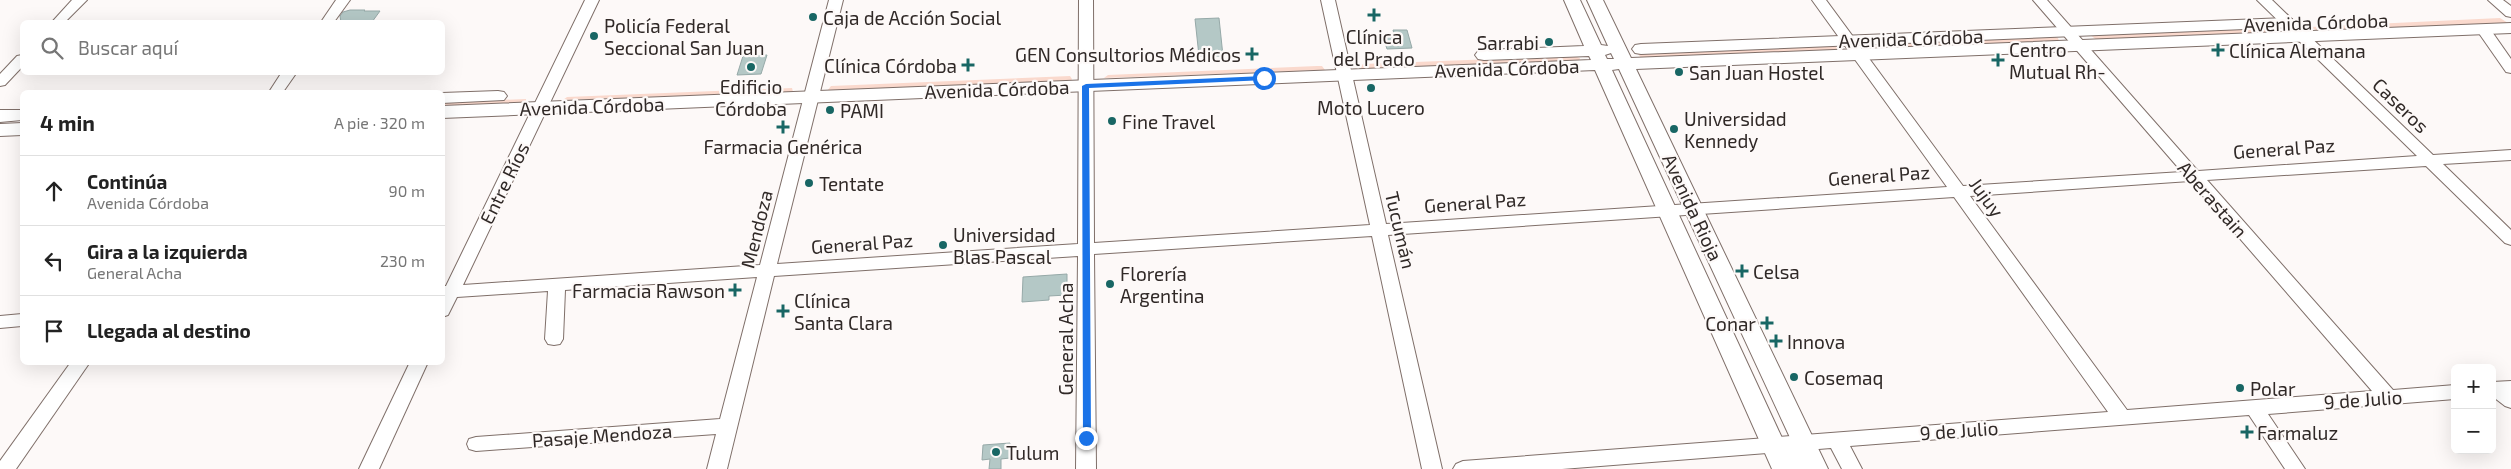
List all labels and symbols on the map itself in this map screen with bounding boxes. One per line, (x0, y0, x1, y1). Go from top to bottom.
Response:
place label: Caja de Acción Social (823, 6, 1001, 29)
marker: Clínica del Prado (1367, 8, 1381, 22)
street label: Avenida Córdoba (2243, 8, 2389, 36)
marker: Caja de Acción Social (807, 11, 819, 23)
place label: Policía Federal Seccional San Juan (604, 14, 764, 59)
street label: Avenida Córdoba (1838, 24, 1984, 52)
place label: Clínica del Prado (1333, 25, 1415, 70)
marker: Policía Federal Seccional San Juan (588, 30, 600, 42)
place label: Sarrabi (1477, 31, 1539, 54)
marker: Sarrabi (1543, 36, 1555, 48)
place label: Centro Mutual Rh- (2009, 38, 2106, 83)
place label: Clínica Alemana (2229, 39, 2366, 62)
place label: GEN Consultorios Médicos (1015, 43, 1241, 66)
marker: Clínica Alemana (2211, 43, 2225, 57)
marker: GEN Consultorios Médicos (1245, 47, 1259, 61)
marker: Centro Mutual Rh- (1991, 53, 2005, 67)
place label: Clínica Córdoba (824, 54, 957, 77)
street label: Avenida Córdoba (1434, 54, 1580, 82)
marker: Clínica Córdoba (961, 58, 975, 72)
marker: Edificio Córdoba (745, 61, 757, 73)
place label: San Juan Hostel (1689, 61, 1825, 84)
marker: San Juan Hostel (1673, 66, 1685, 78)
route start (1253, 67, 1276, 90)
street label: Caseros (2368, 73, 2434, 137)
place label: Edificio Córdoba (715, 75, 787, 120)
street label: Avenida Córdoba (924, 75, 1070, 103)
marker: Moto Lucero (1365, 82, 1377, 94)
street label: Avenida Córdoba (519, 92, 665, 120)
place label: Moto Lucero (1317, 96, 1425, 119)
place label: PAMI (840, 99, 884, 122)
marker: PAMI (824, 104, 836, 116)
place label: Universidad Kennedy (1684, 107, 1787, 152)
place label: Fine Travel (1122, 110, 1215, 133)
marker: Fine Travel (1106, 115, 1118, 127)
marker: Farmacia Genérica (777, 121, 789, 133)
marker: Universidad Kennedy (1668, 123, 1680, 135)
street label: General Paz (2232, 133, 2336, 163)
place label: Farmacia Genérica (703, 135, 863, 158)
street label: Entre Ríos (474, 139, 534, 227)
street label: Avenida Rioja (1658, 150, 1728, 264)
street label: Aberastain (2173, 156, 2253, 242)
street label: General Paz (1827, 160, 1931, 190)
place label: Tentate (819, 172, 884, 195)
street label: Jujuy (1965, 173, 2009, 221)
marker: Tentate (803, 177, 815, 189)
street label: General Paz (1423, 187, 1527, 217)
street label: Mendoza (735, 188, 777, 270)
street label: Tucumán (1381, 189, 1421, 271)
place label: Universidad Blas Pascal (953, 223, 1056, 268)
street label: General Paz (810, 228, 914, 258)
marker: Universidad Blas Pascal (937, 239, 949, 251)
place label: Celsa (1753, 260, 1800, 283)
place label: Florería Argentina (1120, 262, 1205, 307)
marker: Celsa (1735, 264, 1749, 278)
marker: Florería Argentina (1104, 278, 1116, 290)
place label: Farmacia Rawson (572, 279, 725, 302)
street label: General Acha (1054, 283, 1077, 395)
marker: Farmacia Rawson (729, 284, 741, 296)
place label: Clínica Santa Clara (794, 289, 893, 334)
marker: Clínica Santa Clara (776, 304, 790, 318)
place label: Conar (1705, 312, 1756, 335)
marker: Conar (1760, 316, 1774, 330)
place label: Innova (1787, 330, 1845, 353)
marker: Innova (1769, 334, 1783, 348)
place label: Cosemaq (1804, 366, 1883, 389)
marker: Cosemaq (1788, 371, 1800, 383)
place label: Polar (2250, 377, 2296, 400)
marker: Polar (2234, 382, 2246, 394)
street label: 9 de Julio (2323, 385, 2403, 413)
street label: 9 de Julio (1919, 416, 1999, 444)
street label: Pasaje Mendoza (531, 419, 673, 451)
place label: Farmaluz (2257, 421, 2338, 444)
marker: Farmaluz (2241, 426, 2253, 438)
route end (1075, 427, 1098, 450)
place label: Tulum (1006, 441, 1059, 464)
marker: Tulum (990, 446, 1002, 458)

